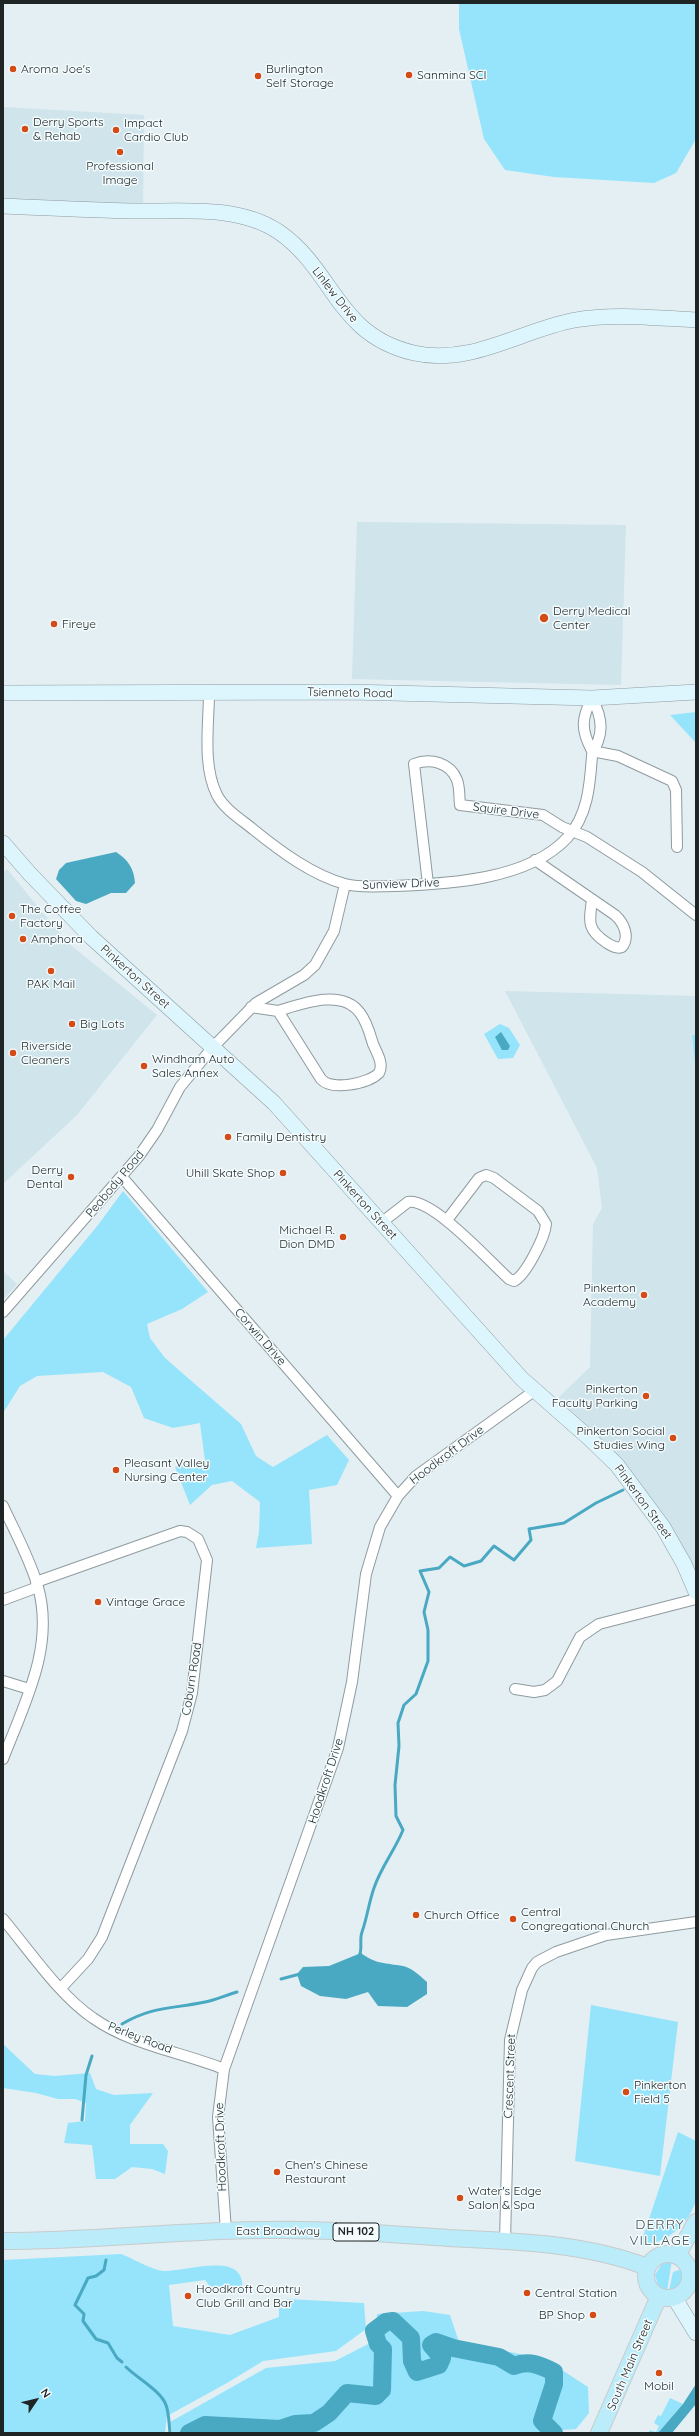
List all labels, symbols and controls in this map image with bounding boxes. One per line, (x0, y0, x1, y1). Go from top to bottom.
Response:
place label: Aroma Joe's (21, 62, 91, 76)
place label: Burlington Self Storage (266, 62, 334, 90)
marker: Aroma Joe's (8, 64, 18, 74)
place label: Sanmina SCI (417, 68, 487, 82)
marker: Sanmina SCI (404, 70, 414, 80)
marker: Burlington Self Storage (253, 71, 263, 81)
place label: Derry Sports & Rehab (33, 115, 104, 143)
place label: Impact Cardio Club (124, 116, 188, 144)
marker: Derry Sports & Rehab (20, 124, 30, 134)
marker: Impact Cardio Club (111, 125, 121, 135)
marker: Professional Image (115, 147, 125, 157)
place label: Professional Image (86, 159, 154, 187)
street label: Linlew Drive (309, 264, 361, 326)
place label: Derry Medical Center (553, 604, 631, 632)
marker: Derry Medical Center (538, 612, 550, 624)
place label: Fireye (62, 617, 96, 631)
marker: Fireye (49, 619, 59, 629)
street label: Tsienneto Road (307, 685, 393, 701)
street label: Squire Drive (472, 800, 540, 822)
street label: Sunview Drive (362, 875, 440, 893)
place label: The Coffee Factory (20, 902, 81, 930)
marker: The Coffee Factory (7, 911, 17, 921)
place label: Amphora (31, 932, 83, 946)
marker: Amphora (18, 934, 28, 944)
street label: Pinkerton Street (97, 942, 173, 1012)
marker: PAK Mail (46, 966, 56, 976)
place label: PAK Mail (27, 977, 75, 991)
place label: Big Lots (80, 1017, 125, 1031)
marker: Big Lots (67, 1019, 77, 1029)
place label: Riverside Cleaners (21, 1039, 72, 1067)
marker: Riverside Cleaners (8, 1048, 18, 1058)
place label: Windham Auto Sales Annex (152, 1052, 234, 1080)
marker: Windham Auto Sales Annex (139, 1061, 149, 1071)
place label: Family Dentistry (236, 1130, 326, 1144)
marker: Family Dentistry (223, 1132, 233, 1142)
street label: Peabody Road (83, 1148, 147, 1220)
place label: Derry Dental (26, 1163, 63, 1191)
place label: Uhill Skate Shop (186, 1166, 275, 1180)
street label: Pinkerton Street (330, 1167, 400, 1243)
marker: Uhill Skate Shop (278, 1168, 288, 1178)
marker: Derry Dental (66, 1172, 76, 1182)
place label: Michael R. Dion DMD (279, 1223, 335, 1251)
marker: Michael R. Dion DMD (338, 1232, 348, 1242)
place label: Pinkerton Academy (583, 1281, 636, 1309)
marker: Pinkerton Academy (639, 1290, 649, 1300)
street label: Corwin Drive (231, 1305, 289, 1369)
place label: Pinkerton Faculty Parking (552, 1382, 638, 1410)
marker: Pinkerton Faculty Parking (641, 1391, 651, 1401)
street label: Hoodkroft Drive (407, 1422, 487, 1488)
place label: Pinkerton Social Studies Wing (577, 1424, 665, 1452)
marker: Pinkerton Social Studies Wing (668, 1433, 678, 1443)
place label: Pleasant Valley Nursing Center (124, 1456, 209, 1484)
street label: Pinkerton Street (611, 1462, 675, 1542)
marker: Pleasant Valley Nursing Center (111, 1465, 121, 1475)
place label: Vintage Grace (106, 1595, 185, 1609)
marker: Vintage Grace (93, 1597, 103, 1607)
street label: Coburn Road (179, 1641, 205, 1717)
street label: Hoodkroft Drive (305, 1736, 347, 1826)
place label: Central Congregational Church (521, 1905, 649, 1933)
place label: Church Office (424, 1908, 500, 1922)
marker: Church Office (411, 1910, 421, 1920)
marker: Central Congregational Church (508, 1914, 518, 1924)
street label: Perley Road (106, 2019, 174, 2057)
street label: Crescent Street (501, 2033, 519, 2119)
place label: Pinkerton Field 5 (634, 2078, 686, 2106)
marker: Pinkerton Field 5 (621, 2087, 631, 2097)
street label: Hoodkroft Drive (212, 2102, 230, 2192)
place label: Chen's Chinese Restaurant (285, 2158, 368, 2186)
marker: Chen's Chinese Restaurant (272, 2167, 282, 2177)
place label: Water's Edge Salon & Spa (468, 2184, 541, 2212)
marker: Water's Edge Salon & Spa (455, 2193, 465, 2203)
district label: DERRY VILLAGE (629, 2217, 691, 2250)
road number: NH 102 (333, 2223, 379, 2241)
street label: East Broadway (236, 2224, 320, 2238)
place label: Hoodkroft Country Club Grill and Bar (196, 2282, 300, 2310)
place label: Central Station (535, 2286, 617, 2300)
marker: Central Station (522, 2288, 532, 2298)
marker: Hoodkroft Country Club Grill and Bar (183, 2291, 193, 2301)
place label: BP Shop (539, 2308, 585, 2322)
marker: BP Shop (588, 2310, 598, 2320)
street label: South Main Street (604, 2317, 656, 2413)
marker: Mobil (654, 2368, 664, 2378)
place label: Mobil (644, 2379, 674, 2393)
north arrow (16, 2380, 56, 2420)
text: N (38, 2386, 54, 2400)

